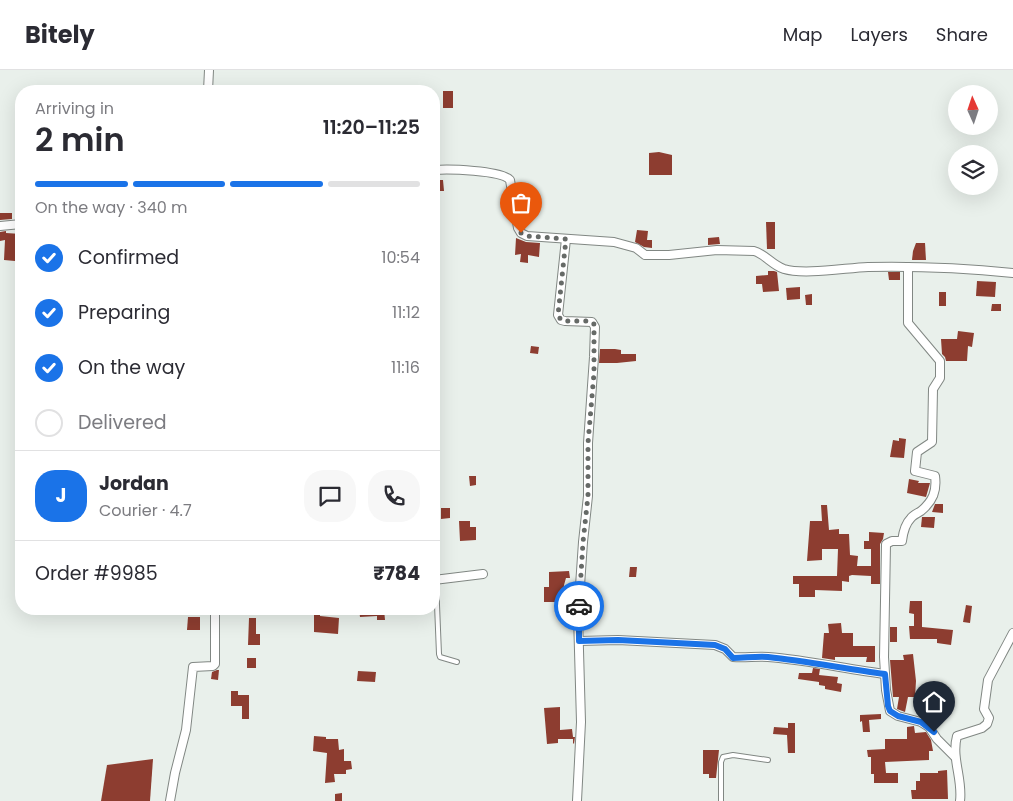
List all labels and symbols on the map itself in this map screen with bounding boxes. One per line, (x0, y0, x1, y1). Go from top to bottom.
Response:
north arrow (948, 85, 998, 135)
pin (500, 182, 542, 233)
courier (554, 581, 604, 631)
pin (913, 681, 955, 732)

